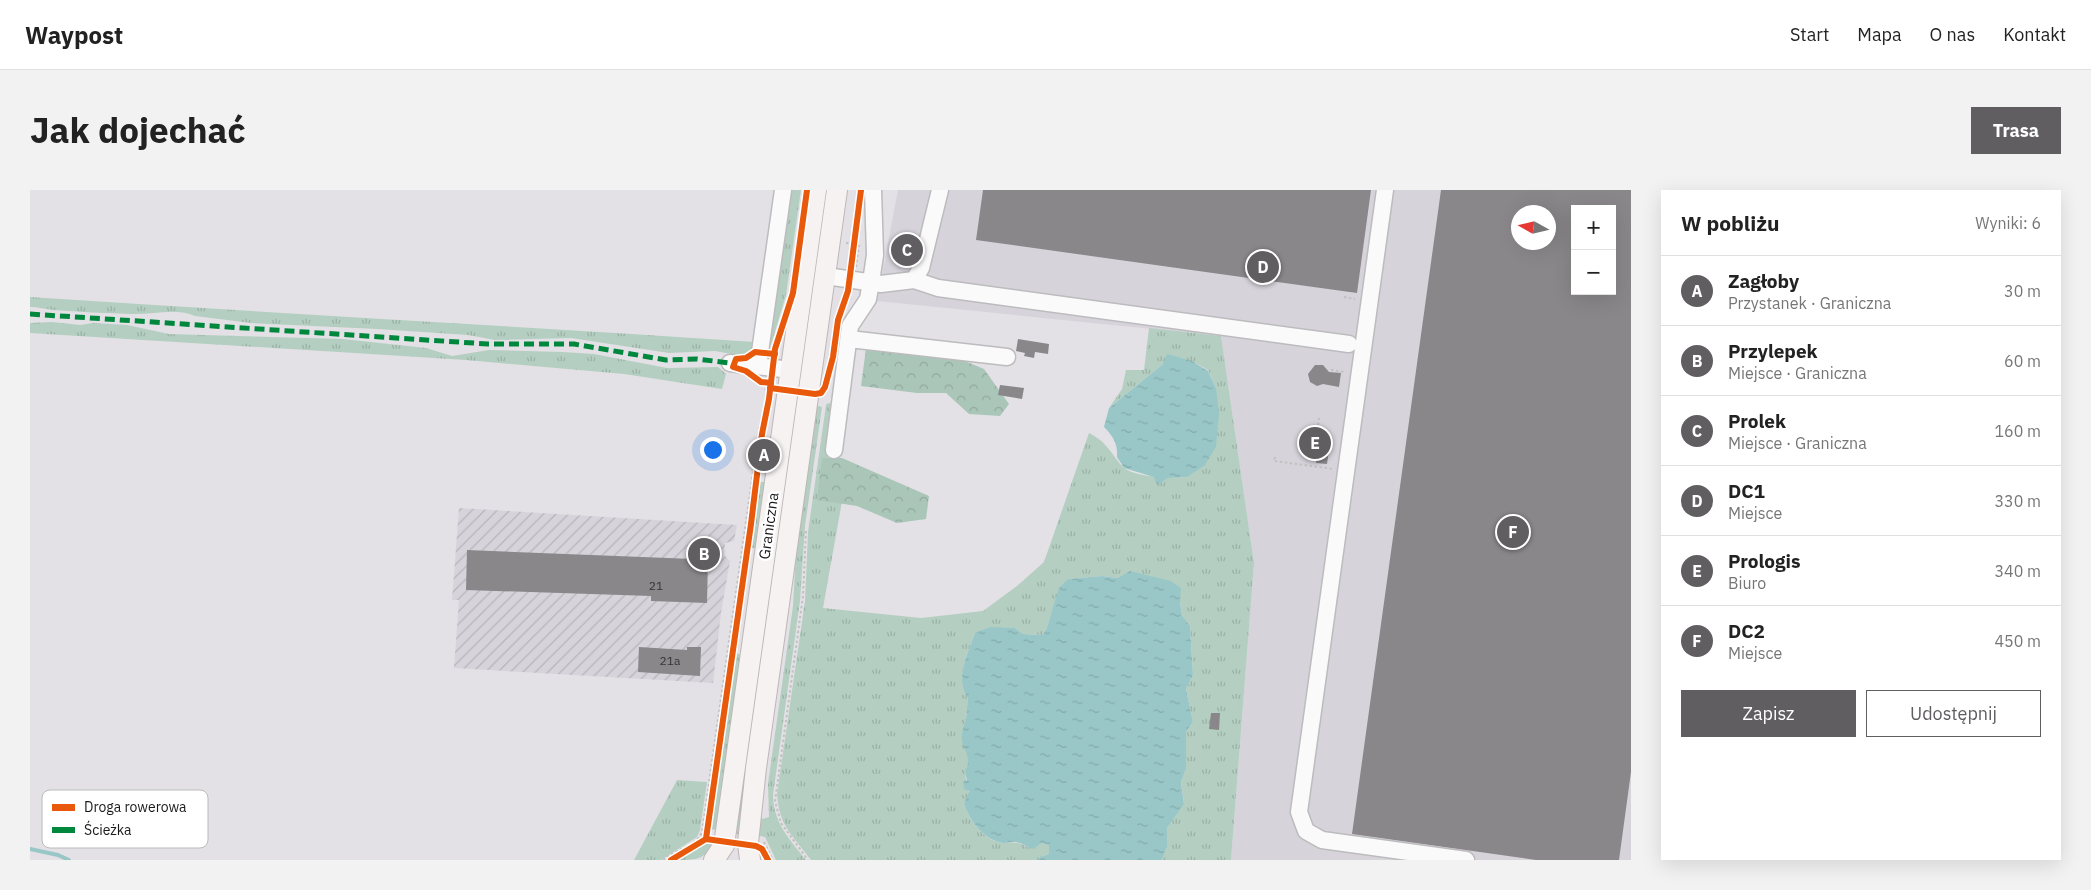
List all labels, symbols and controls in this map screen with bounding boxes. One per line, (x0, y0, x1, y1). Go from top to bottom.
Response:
text: Waypost (25, 19, 123, 51)
text: Start (1790, 23, 1829, 46)
text: Mapa (1857, 23, 1902, 46)
text: O nas (1930, 23, 1975, 46)
text: Kontakt (2003, 23, 2066, 46)
text: Jak dojechać (30, 107, 246, 153)
button: Trasa (1971, 107, 2061, 154)
north arrow (1511, 205, 1556, 250)
map controls (1571, 205, 1616, 295)
button: + (1571, 205, 1616, 250)
text: W pobliżu (1681, 209, 1780, 237)
text: Wyniki: 6 (1975, 213, 2041, 233)
pin: C (891, 231, 923, 269)
pin: D (1247, 248, 1279, 286)
button: − (1571, 250, 1616, 295)
text: Zagłoby (1728, 269, 1799, 293)
text: A (1692, 281, 1702, 301)
text: 30 m (2004, 281, 2041, 301)
text: Przystanek · Graniczna (1728, 293, 1891, 313)
text: Przylepek (1728, 339, 1818, 363)
text: B (1692, 351, 1702, 371)
text: 60 m (2004, 351, 2041, 371)
text: Miejsce · Graniczna (1728, 363, 1867, 383)
text: Prolek (1728, 409, 1786, 433)
text: C (1692, 421, 1702, 441)
text: 160 m (1994, 421, 2041, 441)
pin: E (1299, 424, 1331, 462)
text: Miejsce · Graniczna (1728, 433, 1867, 453)
pin: A (748, 436, 780, 474)
your location (700, 437, 726, 463)
text: DC1 (1728, 479, 1765, 503)
street label: Graniczna (754, 491, 783, 561)
text: D (1691, 491, 1703, 511)
text: 330 m (1994, 491, 2041, 511)
text: Miejsce (1728, 503, 1782, 523)
pin: F (1497, 513, 1529, 551)
pin: B (688, 535, 720, 573)
text: Prologis (1728, 549, 1801, 573)
text: E (1692, 561, 1702, 581)
text: 340 m (1994, 561, 2041, 581)
text: Biuro (1728, 573, 1766, 593)
house number: 21 (649, 578, 663, 593)
text: DC2 (1728, 619, 1765, 643)
text: F (1692, 631, 1702, 651)
text: 450 m (1994, 631, 2041, 651)
text: Miejsce (1728, 643, 1782, 663)
house number: 21a (660, 653, 681, 668)
button: Zapisz (1681, 690, 1856, 737)
button: Udostępnij (1866, 690, 2041, 737)
legend (42, 790, 208, 848)
text: Droga rowerowa (84, 798, 187, 816)
text: Ścieżka (84, 820, 132, 839)

